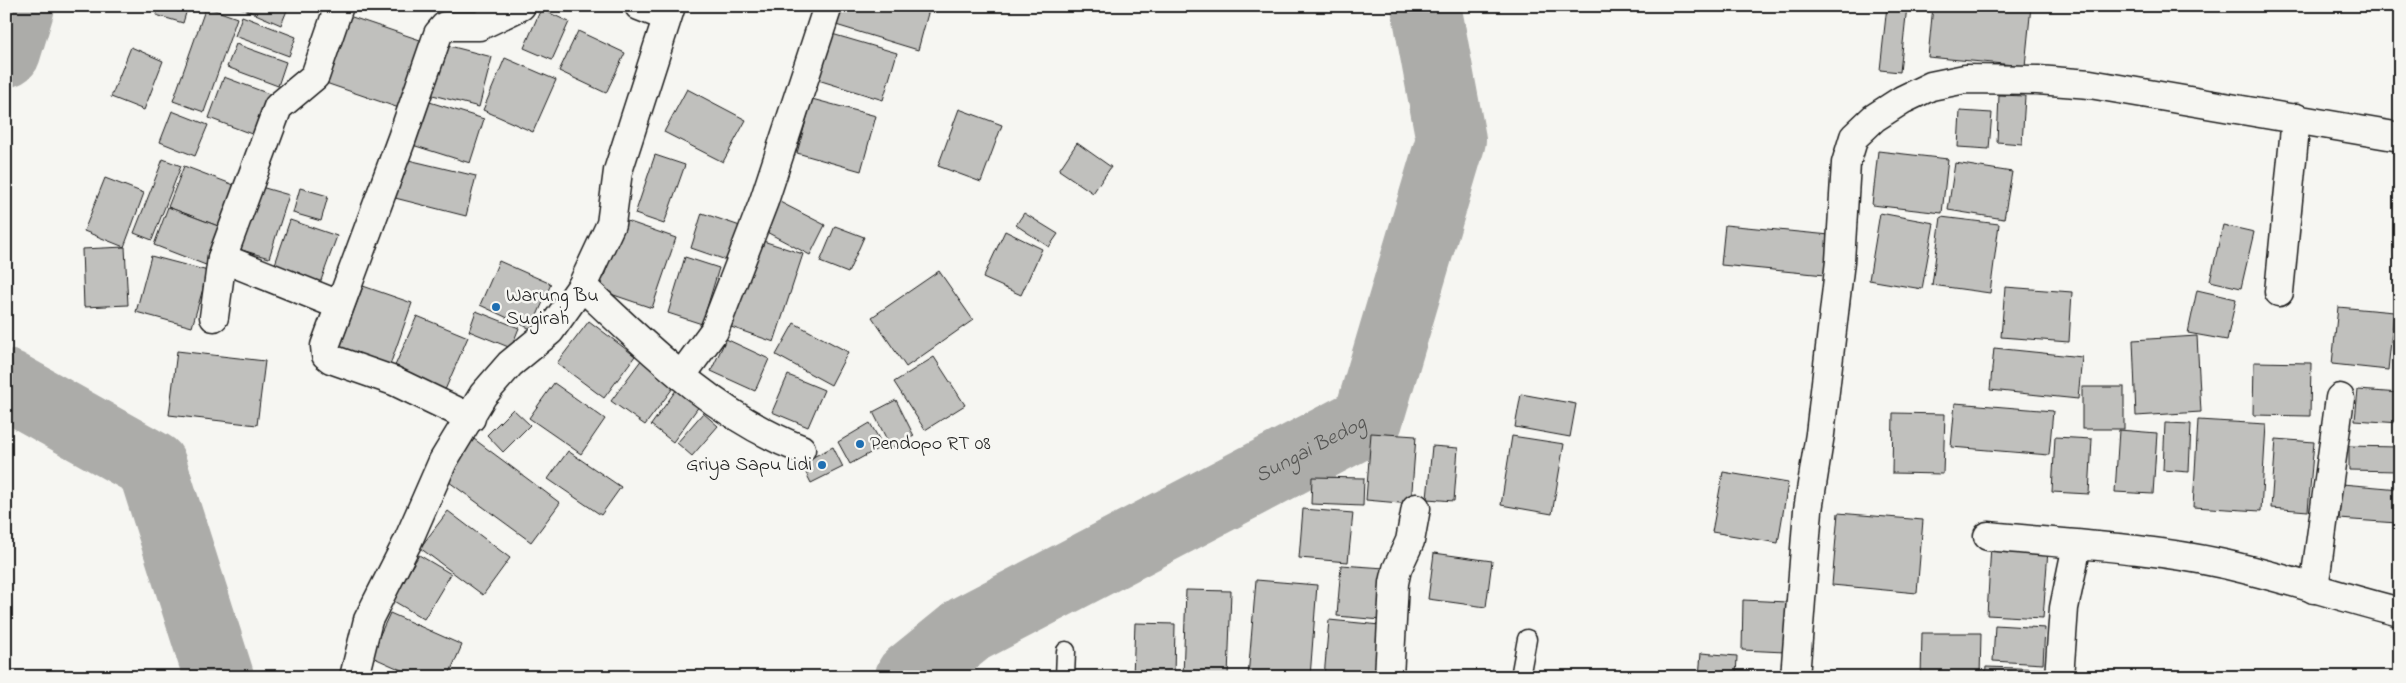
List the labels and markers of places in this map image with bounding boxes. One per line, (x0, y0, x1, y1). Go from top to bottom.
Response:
place label: Warung Bu Sugirah (506, 282, 599, 335)
marker: Warung Bu Sugirah (490, 301, 502, 313)
place label: Pendopo RT 08 (870, 430, 991, 459)
marker: Pendopo RT 08 (854, 438, 866, 450)
place label: Griya Sapu Lidi (686, 451, 812, 480)
marker: Griya Sapu Lidi (816, 459, 828, 471)

